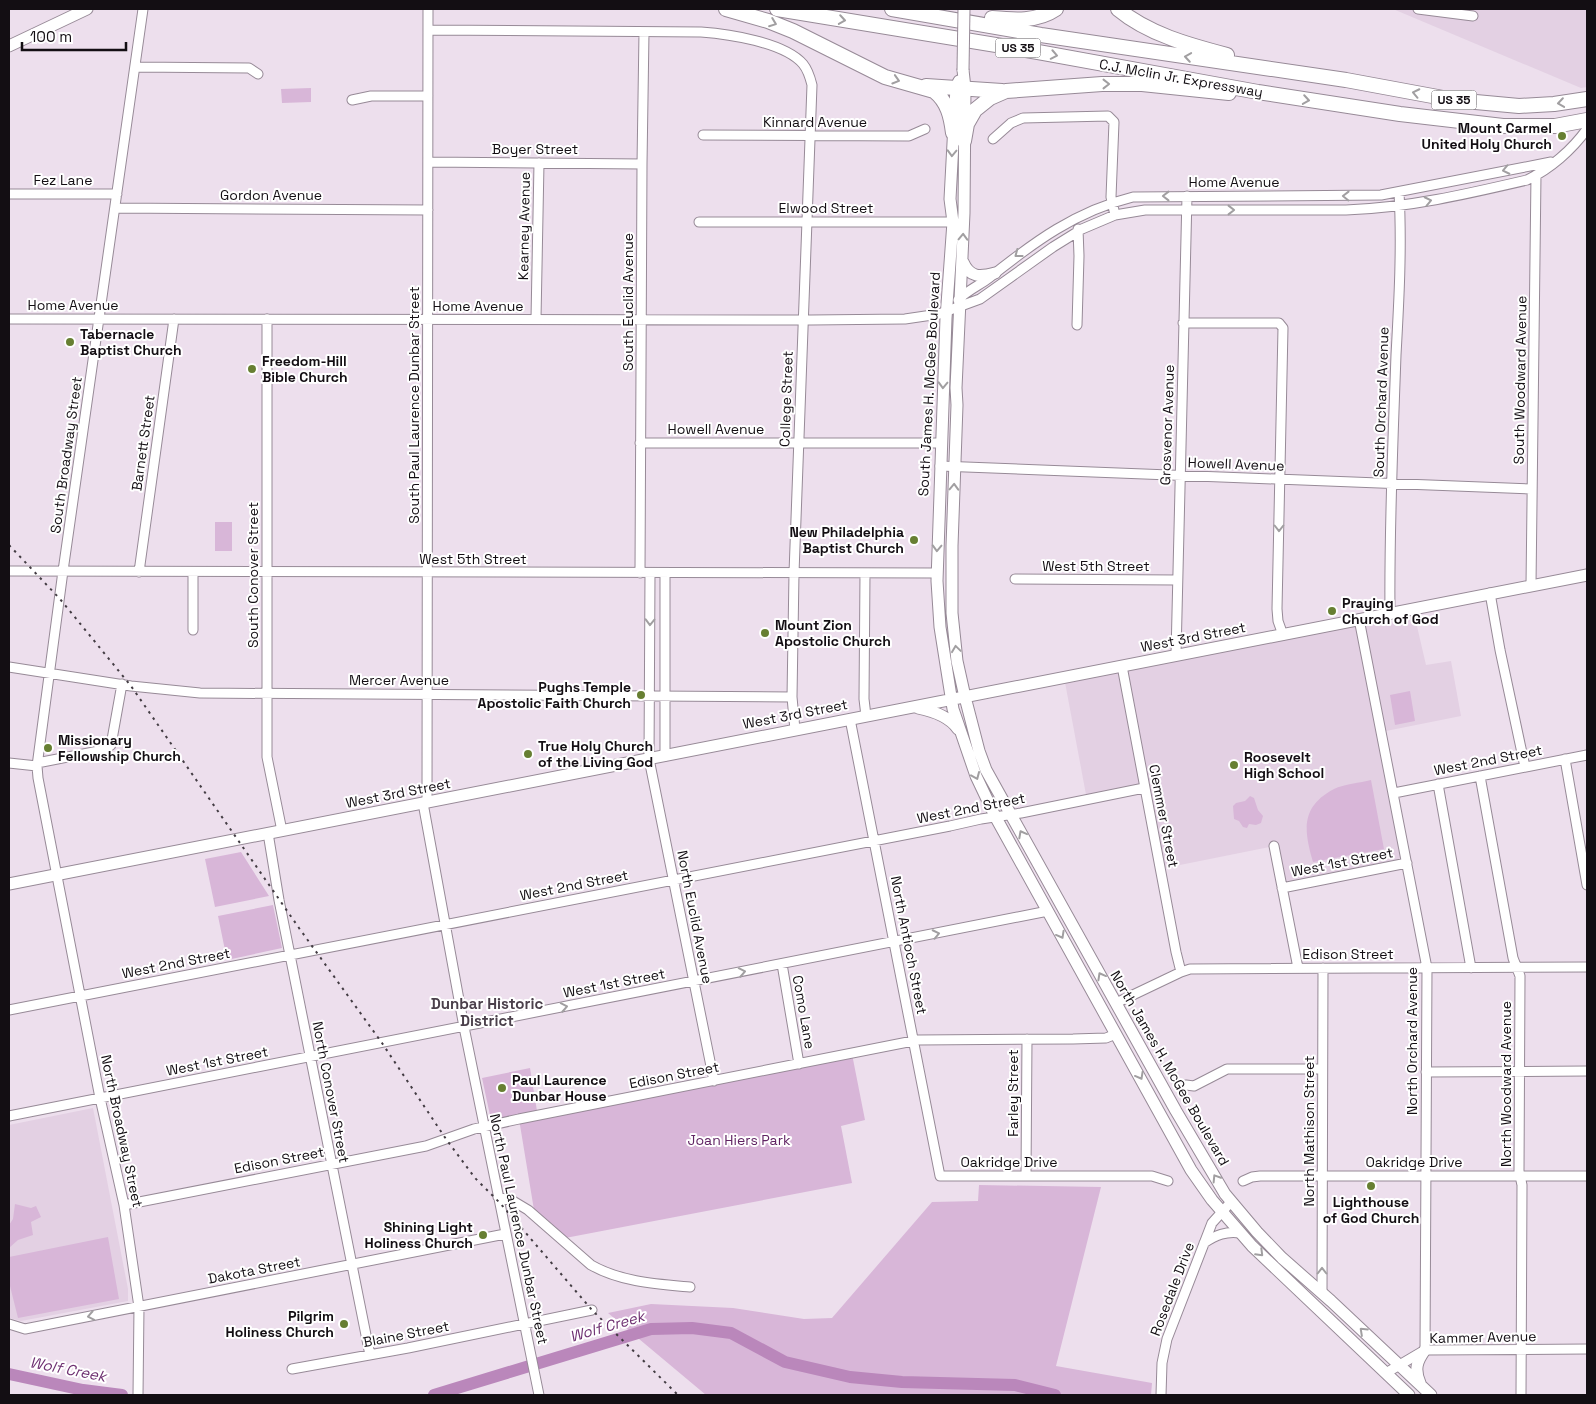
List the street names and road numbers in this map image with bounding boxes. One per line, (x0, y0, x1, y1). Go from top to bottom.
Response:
road number: US 35 (996, 38, 1040, 58)
street label: C.J. Mclin Jr. Expressway (1098, 55, 1264, 101)
road number: US 35 (1432, 90, 1476, 110)
street label: Kinnard Avenue (763, 113, 867, 131)
street label: Boyer Street (492, 140, 578, 158)
street label: Fez Lane (34, 171, 92, 189)
street label: Kearney Avenue (514, 172, 534, 280)
street label: Home Avenue (1188, 173, 1280, 191)
street label: Gordon Avenue (220, 186, 322, 204)
street label: Elwood Street (778, 199, 874, 217)
street label: South Euclid Avenue (619, 233, 637, 371)
street label: South James H. McGee Boulevard (914, 271, 944, 497)
street label: South Paul Laurence Dunbar Street (405, 286, 423, 524)
street label: South Woodward Avenue (1510, 295, 1530, 465)
street label: Home Avenue (27, 296, 119, 314)
street label: Home Avenue (432, 297, 524, 315)
street label: South Orchard Avenue (1369, 326, 1393, 478)
street label: College Street (775, 350, 797, 448)
street label: Grosvenor Avenue (1156, 364, 1178, 486)
street label: South Broadway Street (46, 375, 86, 535)
street label: Barnett Street (127, 394, 159, 492)
street label: Howell Avenue (668, 420, 764, 438)
street label: Howell Avenue (1187, 453, 1285, 475)
street label: South Conover Street (244, 502, 262, 648)
street label: West 5th Street (419, 550, 527, 568)
street label: West 5th Street (1042, 557, 1150, 575)
street label: West 3rd Street (1139, 618, 1247, 656)
street label: Mercer Avenue (349, 671, 449, 689)
street label: West 3rd Street (741, 695, 849, 733)
street label: West 2nd Street (1432, 741, 1544, 779)
street label: Clemmer Street (1145, 763, 1183, 869)
street label: West 3rd Street (344, 774, 452, 812)
street label: West 2nd Street (915, 789, 1027, 827)
street label: West 1st Street (1289, 843, 1395, 881)
street label: North Euclid Avenue (673, 849, 717, 985)
street label: West 2nd Street (518, 866, 630, 904)
street label: North Antioch Street (887, 874, 931, 1016)
street label: West 2nd Street (120, 944, 232, 982)
street label: Edison Street (1302, 945, 1394, 963)
street label: West 1st Street (561, 964, 667, 1002)
street label: North James H. McGee Boulevard (1107, 967, 1233, 1169)
street label: North Orchard Avenue (1403, 967, 1421, 1115)
street label: Como Lane (789, 974, 819, 1050)
street label: North Woodward Avenue (1497, 1001, 1515, 1167)
street label: North Conover Street (308, 1020, 354, 1164)
street label: West 1st Street (164, 1042, 270, 1080)
street label: Farley Street (1004, 1049, 1022, 1137)
street label: North Broadway Street (97, 1053, 147, 1209)
street label: North Mathison Street (1300, 1055, 1318, 1207)
street label: Edison Street (627, 1057, 721, 1093)
street label: North Paul Laurence Dunbar Street (486, 1112, 552, 1346)
street label: Edison Street (232, 1142, 326, 1178)
street label: Oakridge Drive (960, 1153, 1058, 1171)
street label: Oakridge Drive (1365, 1153, 1463, 1171)
street label: Rosedale Drive (1146, 1240, 1198, 1338)
street label: Dakota Street (206, 1252, 302, 1288)
street label: Blaine Street (361, 1317, 451, 1351)
street label: Kammer Avenue (1429, 1327, 1537, 1347)

